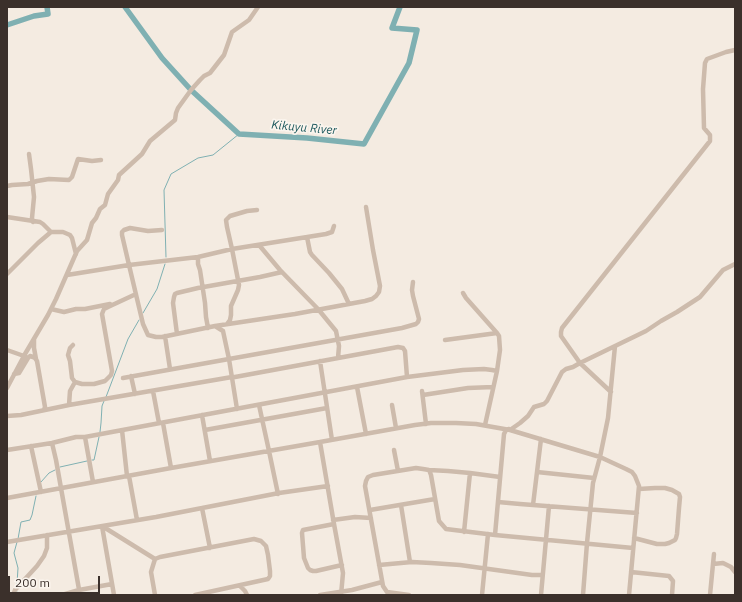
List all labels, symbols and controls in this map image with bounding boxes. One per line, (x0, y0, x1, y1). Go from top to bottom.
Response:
water label: Kikuyu River (271, 118, 337, 138)
scale bar (10, 568, 102, 594)
text: 200 m (15, 575, 50, 590)

